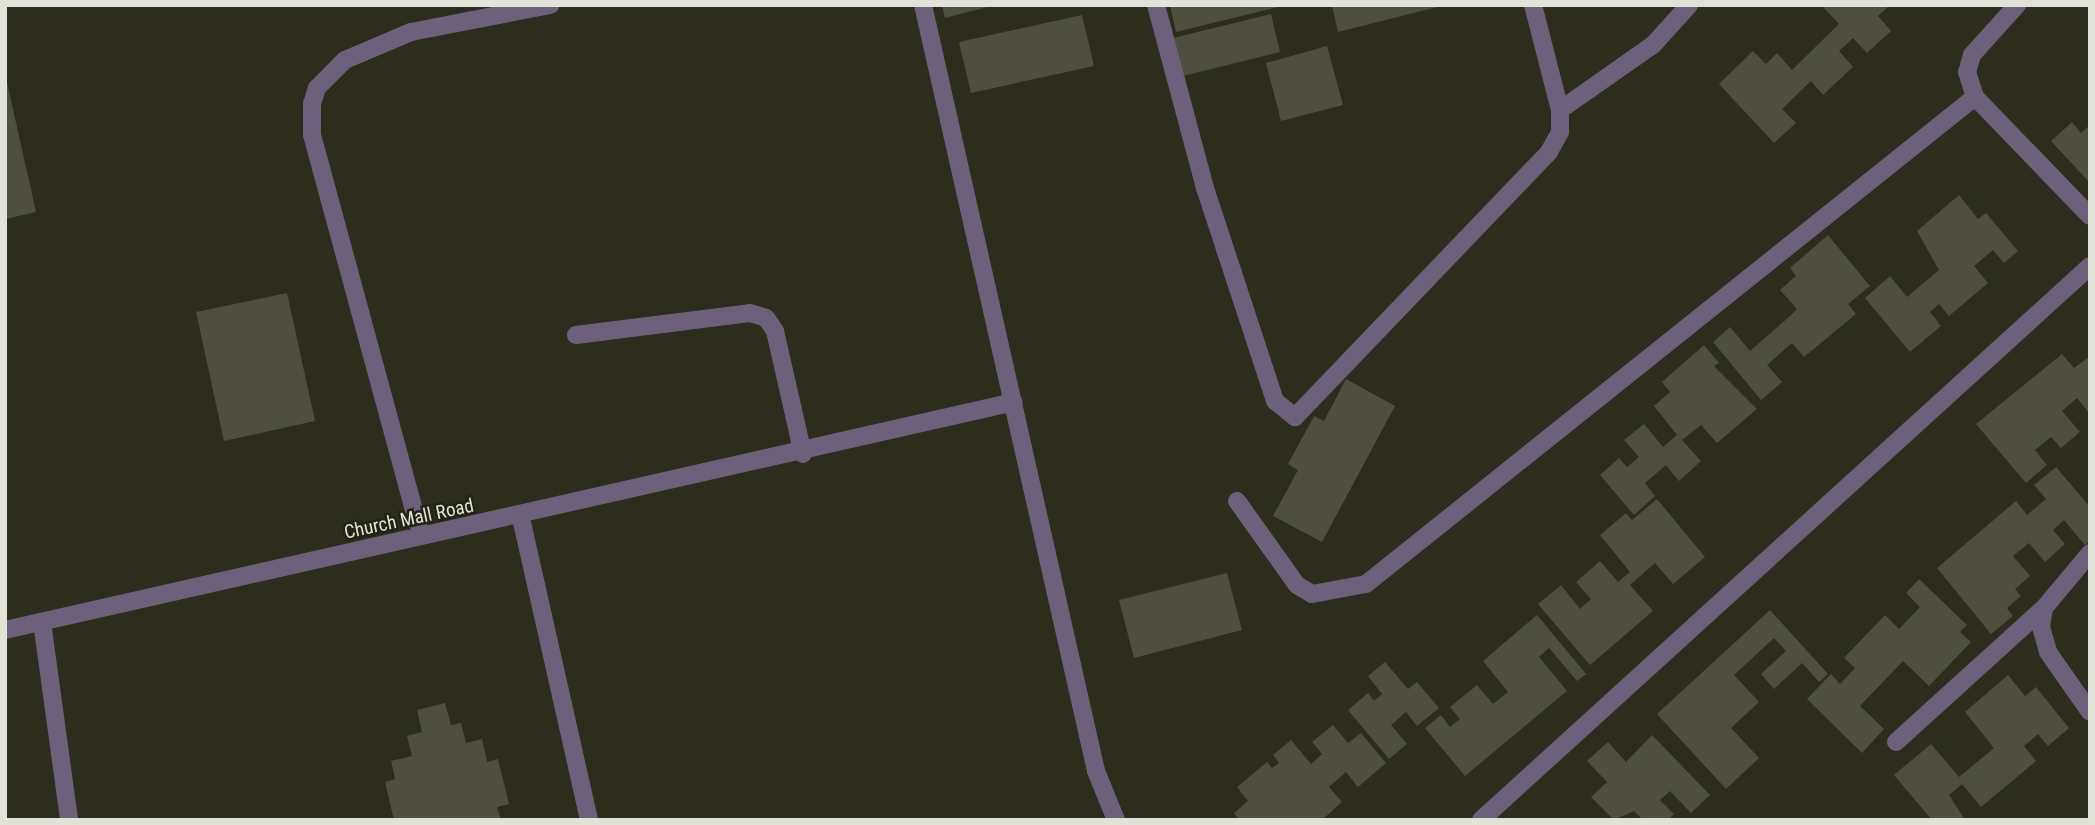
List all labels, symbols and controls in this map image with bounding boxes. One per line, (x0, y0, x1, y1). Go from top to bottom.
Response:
street label: Church Mall Road (342, 494, 476, 544)

